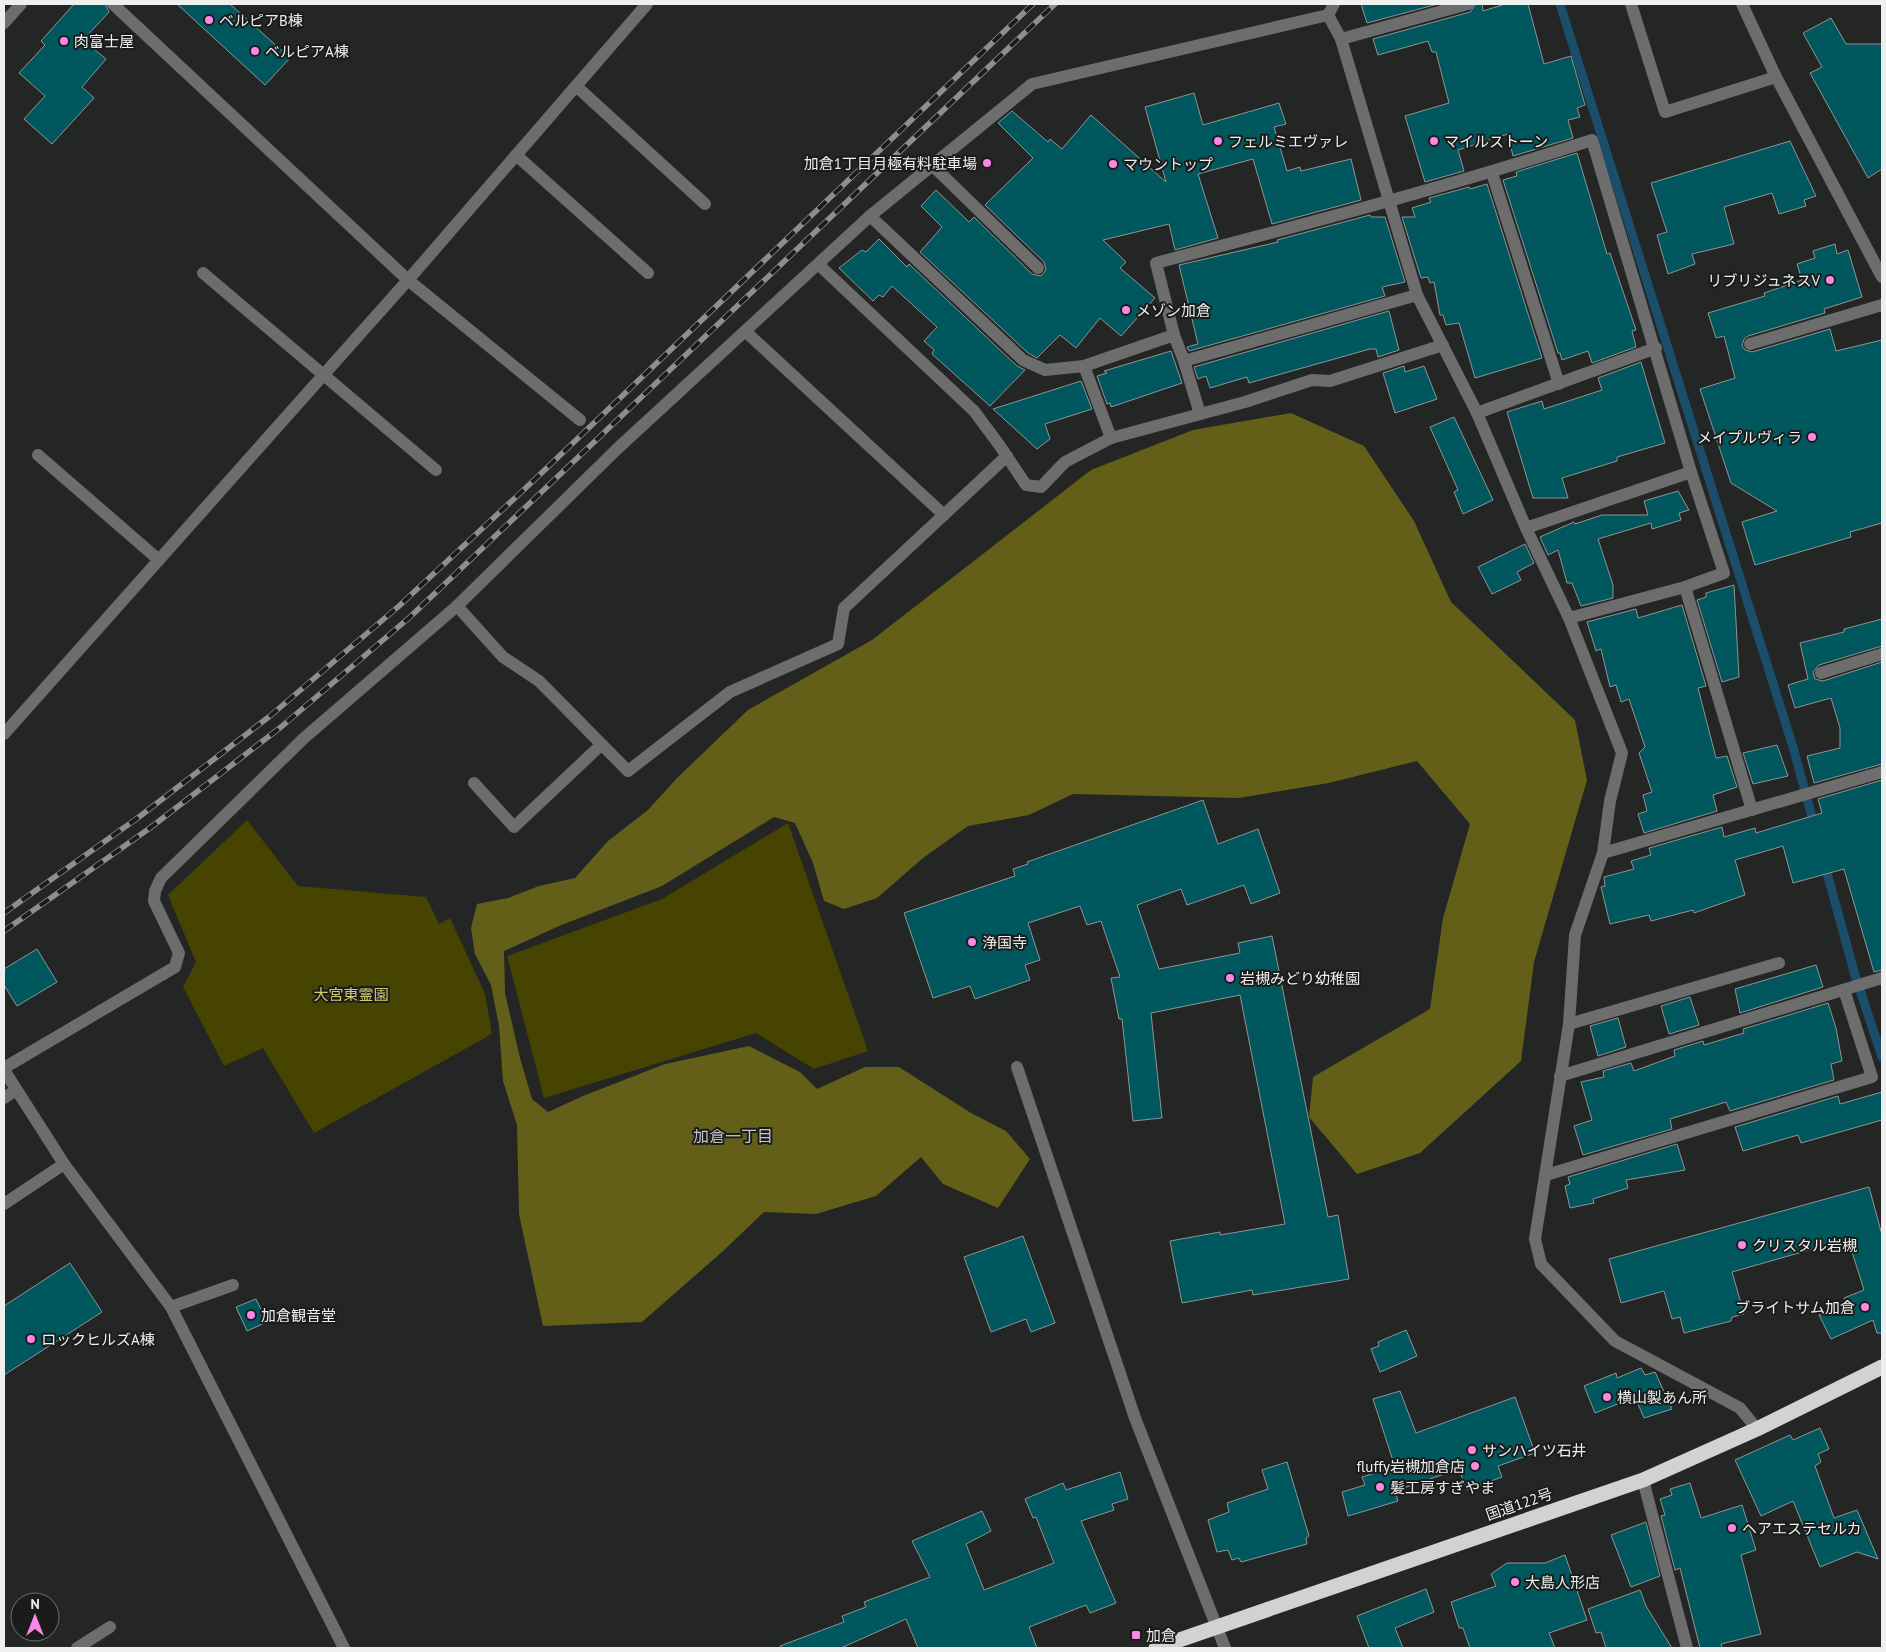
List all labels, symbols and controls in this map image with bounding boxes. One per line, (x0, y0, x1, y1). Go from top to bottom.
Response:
place label: ベルピアB棟 (219, 11, 303, 30)
marker: ベルピアB棟 (203, 14, 215, 26)
place label: 肉富士屋 (74, 32, 134, 51)
marker: 肉富士屋 (58, 35, 70, 47)
place label: ベルピアA棟 (265, 42, 349, 61)
marker: ベルピアA棟 (249, 45, 261, 57)
place label: フェルミエヴァレ (1228, 132, 1348, 151)
place label: マイルストーン (1444, 132, 1548, 151)
marker: フェルミエヴァレ (1212, 135, 1224, 147)
marker: マイルストーン (1428, 135, 1440, 147)
place label: 加倉1丁目月極有料駐車場 (804, 154, 977, 173)
place label: マウントップ (1123, 155, 1213, 174)
marker: 加倉1丁目月極有料駐車場 (981, 157, 993, 169)
marker: マウントップ (1107, 158, 1119, 170)
place label: リブリジュネスV (1708, 271, 1820, 290)
marker: リブリジュネスV (1824, 274, 1836, 286)
place label: メゾン加倉 (1136, 301, 1211, 320)
marker: メゾン加倉 (1120, 304, 1132, 316)
place label: メイプルヴィラ (1697, 428, 1802, 447)
marker: メイプルヴィラ (1806, 431, 1818, 443)
place label: 浄国寺 (982, 933, 1027, 952)
marker: 浄国寺 (966, 936, 978, 948)
place label: 岩槻みどり幼稚園 (1240, 969, 1360, 988)
marker: 岩槻みどり幼稚園 (1224, 972, 1236, 984)
park label: 大宮東霊園 (313, 985, 389, 1004)
district label: 加倉一丁目 (693, 1126, 773, 1146)
place label: クリスタル岩槻 (1752, 1236, 1857, 1255)
marker: クリスタル岩槻 (1736, 1239, 1748, 1251)
place label: ブライトサム加倉 (1735, 1298, 1855, 1317)
marker: ブライトサム加倉 (1859, 1301, 1871, 1313)
place label: 加倉観音堂 (261, 1306, 336, 1325)
marker: 加倉観音堂 (245, 1309, 257, 1321)
place label: ロックヒルズA棟 (41, 1330, 155, 1349)
marker: ロックヒルズA棟 (25, 1333, 37, 1345)
place label: 横山製あん所 (1617, 1388, 1707, 1407)
marker: 横山製あん所 (1601, 1391, 1613, 1403)
place label: サンハイツ石井 (1482, 1441, 1587, 1460)
marker: サンハイツ石井 (1466, 1444, 1478, 1456)
place label: fluffy岩槻加倉店 (1357, 1457, 1465, 1476)
marker: fluffy岩槻加倉店 (1469, 1460, 1481, 1472)
place label: 髪工房すぎやま (1390, 1478, 1495, 1497)
marker: 髪工房すぎやま (1374, 1481, 1386, 1493)
street label: 国道122号 (1483, 1484, 1555, 1524)
place label: ヘアエステセルカ (1742, 1519, 1862, 1538)
marker: ヘアエステセルカ (1726, 1522, 1738, 1534)
place label: 大島人形店 (1525, 1573, 1600, 1592)
marker: 大島人形店 (1509, 1576, 1521, 1588)
north arrow (10, 1592, 60, 1642)
text: N (30, 1595, 40, 1613)
place label: 加倉 (1146, 1626, 1176, 1645)
marker: 加倉 (1130, 1629, 1142, 1641)

